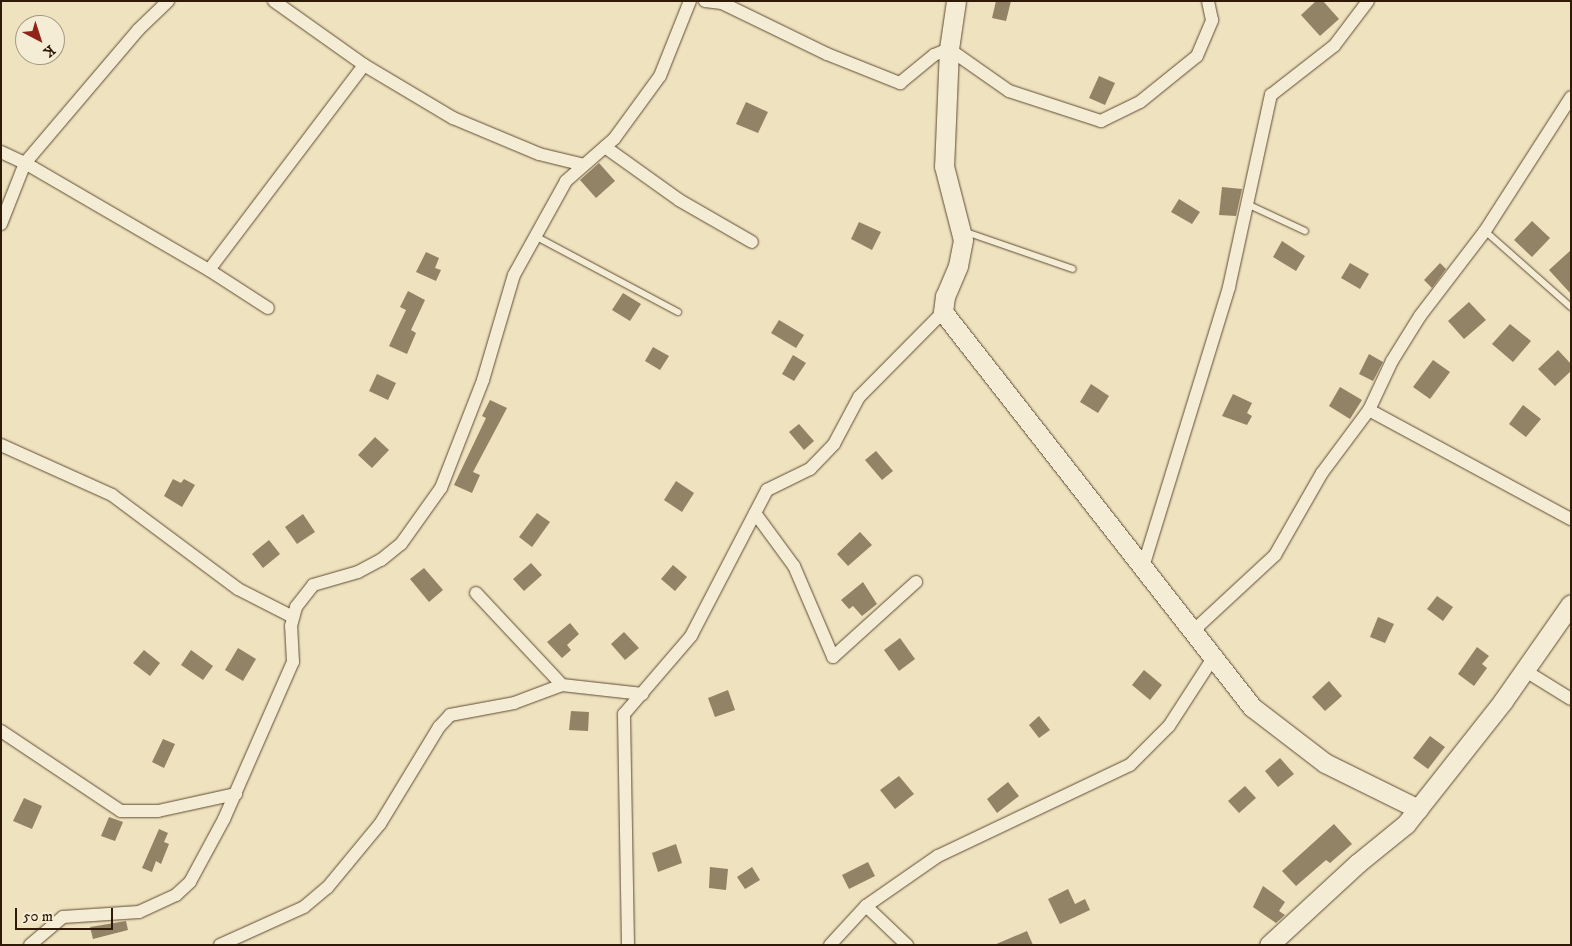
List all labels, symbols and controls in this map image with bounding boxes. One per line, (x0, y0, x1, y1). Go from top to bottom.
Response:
north arrow (15, 15, 65, 65)
text: K (39, 41, 59, 61)
scale bar (18, 898, 115, 930)
text: 50 m (23, 907, 53, 926)

